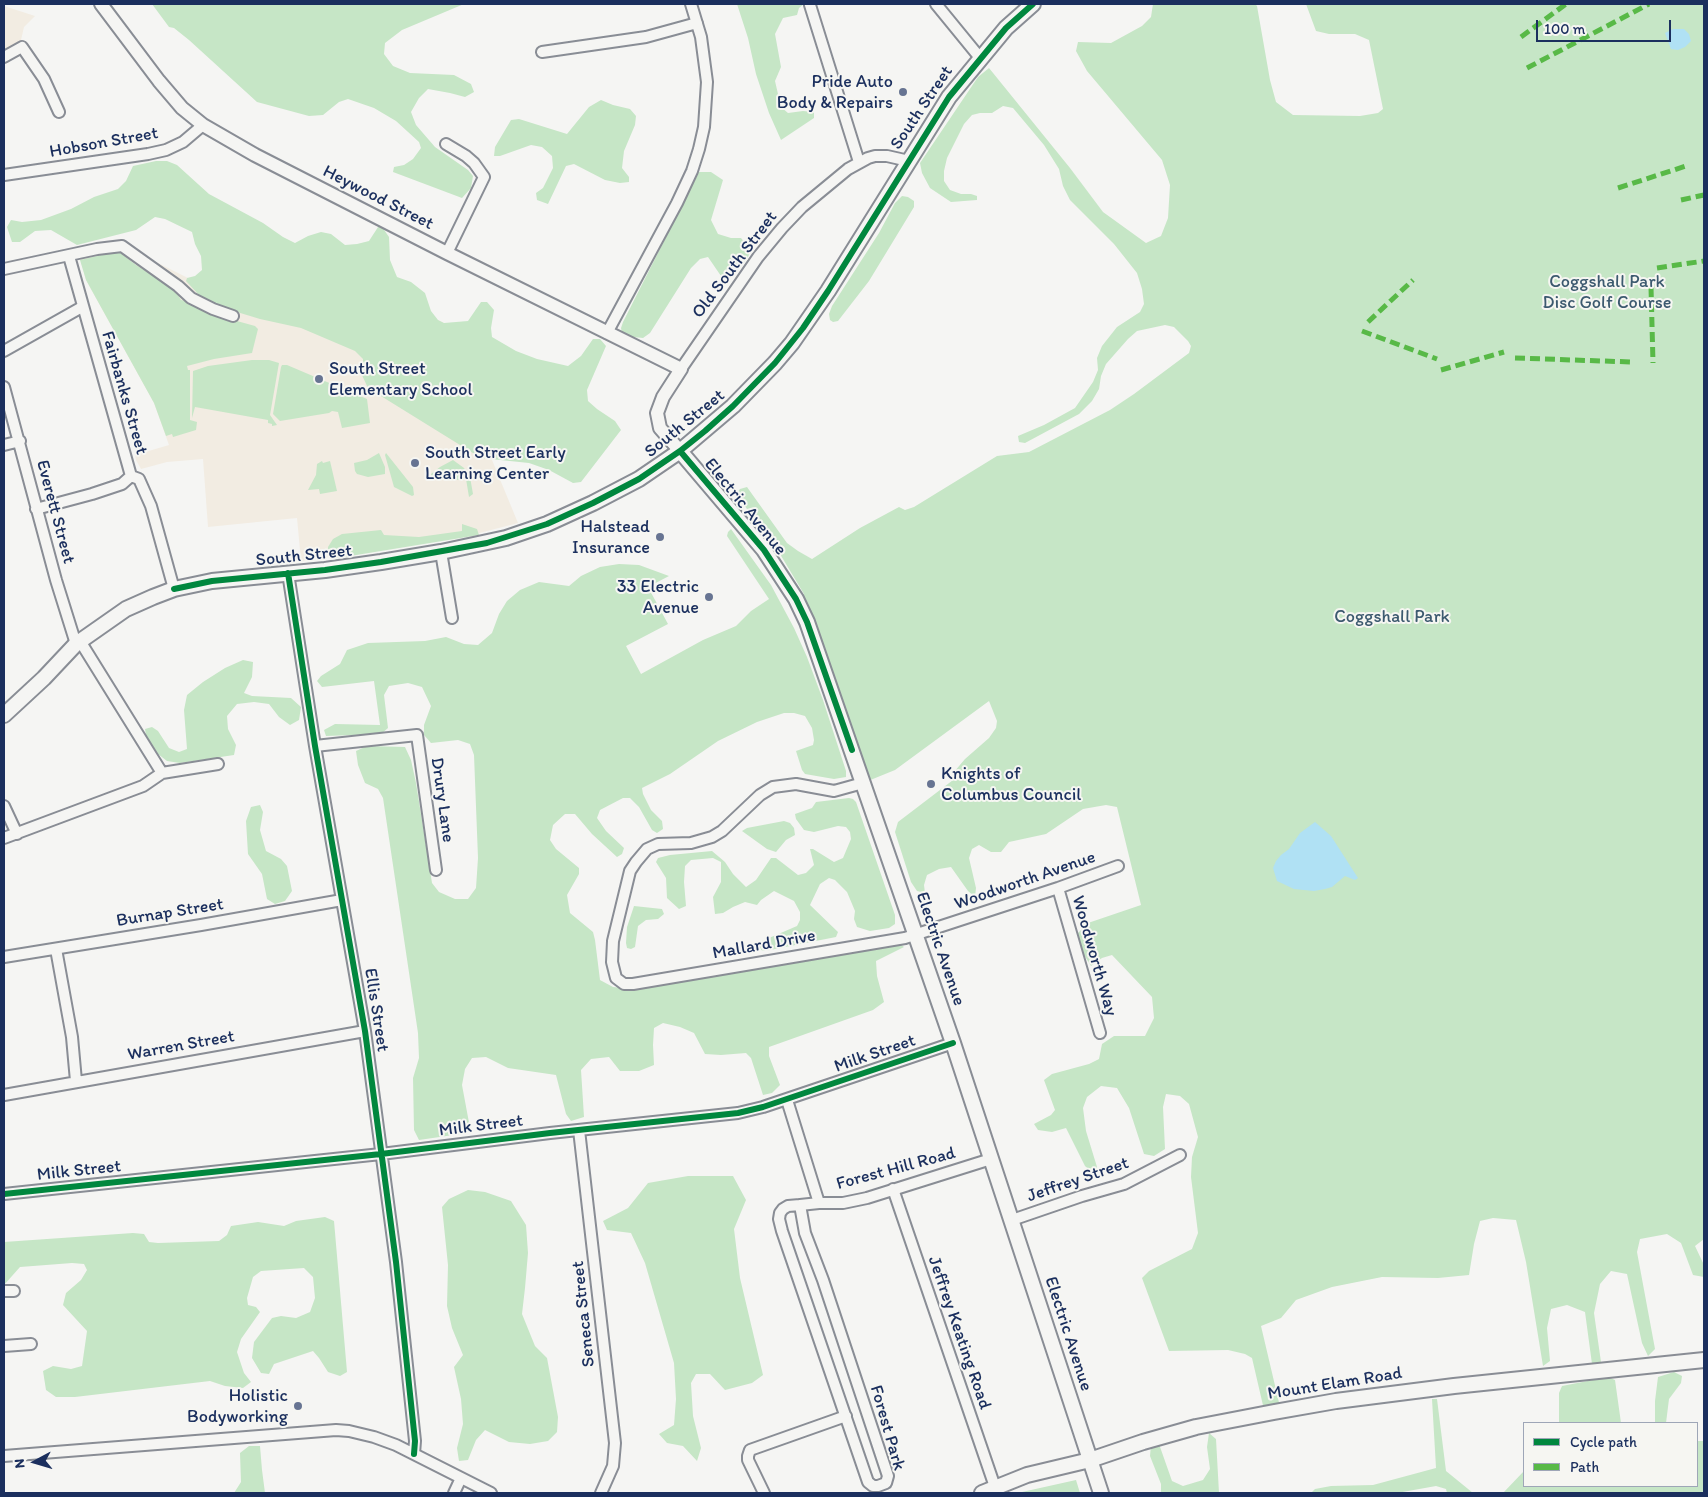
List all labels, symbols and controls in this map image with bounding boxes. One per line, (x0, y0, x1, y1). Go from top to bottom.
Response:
scale bar (1538, 10, 1673, 42)
text: 100 m (1544, 20, 1585, 38)
street label: South Street (886, 62, 958, 154)
place label: Pride Auto Body & Repairs (777, 71, 893, 114)
marker: Pride Auto Body & Repairs (897, 86, 909, 98)
street label: Hobson Street (48, 123, 160, 163)
street label: Heywood Street (319, 161, 437, 235)
street label: Old South Street (688, 207, 782, 323)
park label: Coggshall Park Disc Golf Course (1543, 271, 1671, 314)
street label: Fairbanks Street (96, 329, 152, 457)
place label: South Street Elementary School (329, 358, 473, 400)
marker: South Street Elementary School (313, 373, 325, 385)
street label: South Street (641, 385, 729, 463)
place label: South Street Early Learning Center (425, 442, 566, 484)
street label: Electric Avenue (699, 454, 791, 560)
marker: South Street Early Learning Center (409, 457, 421, 469)
street label: Everett Street (31, 458, 79, 566)
place label: Halstead Insurance (572, 516, 650, 558)
marker: Halstead Insurance (654, 531, 666, 543)
street label: South Street (255, 540, 353, 572)
place label: 33 Electric Avenue (617, 576, 699, 618)
marker: 33 Electric Avenue (703, 591, 715, 603)
park label: Coggshall Park (1334, 606, 1450, 628)
street label: Drury Lane (425, 756, 459, 844)
place label: Knights of Columbus Council (941, 763, 1081, 806)
marker: Knights of Columbus Council (925, 778, 937, 790)
street label: Woodworth Avenue (952, 847, 1098, 915)
street label: Electric Avenue (910, 889, 970, 1009)
street label: Woodworth Way (1067, 893, 1121, 1019)
street label: Burnap Street (115, 894, 225, 932)
street label: Mallard Drive (711, 925, 817, 965)
street label: Ellis Street (359, 967, 393, 1053)
street label: Warren Street (126, 1026, 236, 1066)
street label: Milk Street (831, 1030, 919, 1078)
street label: Milk Street (438, 1110, 524, 1142)
street label: Forest Hill Road (834, 1143, 958, 1195)
street label: Jeffrey Street (1024, 1152, 1132, 1208)
street label: Milk Street (36, 1156, 122, 1186)
street label: Jeffrey Keating Road (923, 1254, 995, 1412)
street label: Seneca Street (568, 1260, 600, 1368)
street label: Electric Avenue (1039, 1274, 1097, 1394)
street label: Mount Elam Road (1266, 1363, 1404, 1405)
street label: Forest Park (865, 1383, 909, 1473)
place label: Holistic Bodyworking (187, 1385, 288, 1428)
marker: Holistic Bodyworking (292, 1400, 304, 1412)
legend (1523, 1422, 1698, 1487)
text: Cycle path (1570, 1433, 1637, 1451)
north arrow (10, 1437, 60, 1487)
text: N (11, 1458, 29, 1469)
text: Path (1570, 1458, 1599, 1476)

